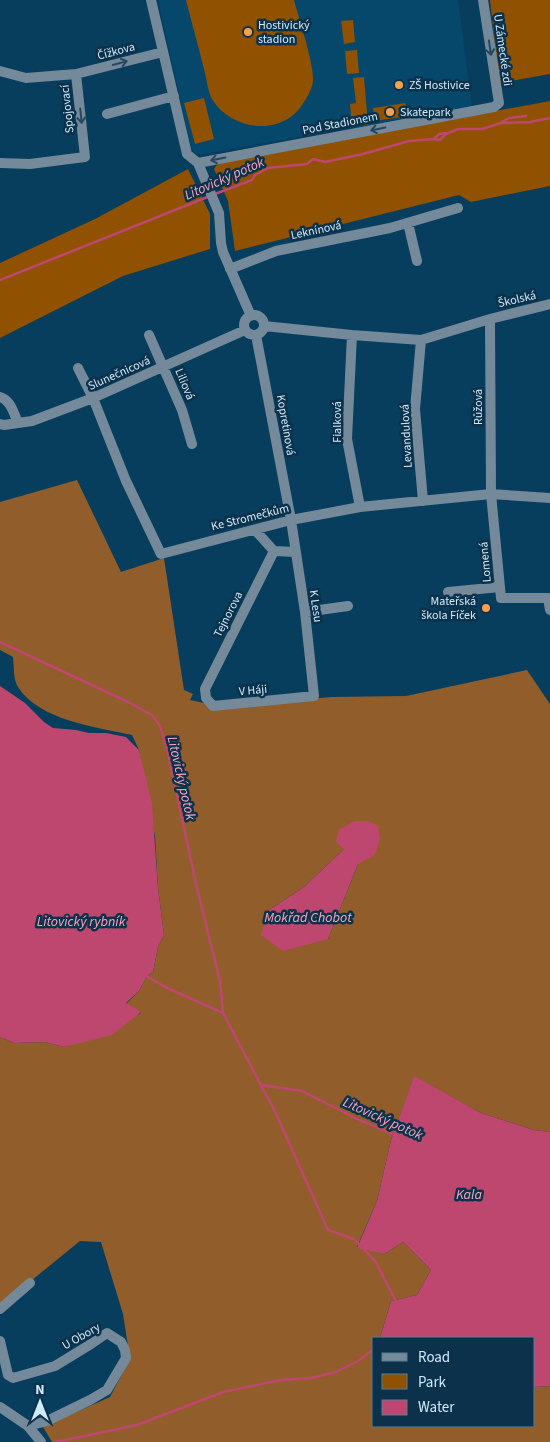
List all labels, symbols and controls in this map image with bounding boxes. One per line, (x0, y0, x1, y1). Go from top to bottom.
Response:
street label: U Zámecké zdi (489, 13, 516, 87)
place label: Hostivický stadion (258, 17, 310, 48)
marker: Hostivický stadion (242, 26, 254, 38)
street label: Čížkova (95, 38, 137, 65)
one-way arrow (486, 40, 496, 56)
one-way arrow (111, 58, 127, 67)
place label: ZŠ Hostivice (409, 77, 470, 94)
marker: ZŠ Hostivice (393, 79, 405, 91)
street label: Spojovací (56, 83, 79, 134)
place label: Skatepark (400, 104, 451, 121)
marker: Skatepark (384, 106, 396, 118)
one-way arrow (76, 108, 86, 124)
street label: Pod Stadionem (301, 108, 379, 139)
one-way arrow (371, 125, 387, 134)
water label: Litovický potok (181, 152, 268, 205)
one-way arrow (211, 155, 227, 164)
street label: Leknínová (289, 217, 343, 244)
street label: Školská (496, 287, 538, 312)
street label: Slunečnicová (85, 352, 153, 395)
street label: Liliová (170, 366, 199, 403)
street label: Růžová (470, 389, 487, 425)
street label: Kopretinová (272, 393, 299, 457)
street label: Fialková (329, 401, 346, 443)
street label: Levandulová (396, 404, 417, 468)
street label: Ke Stromečkům (209, 500, 291, 535)
street label: Lomená (475, 541, 496, 583)
street label: Tejnorova (210, 588, 247, 640)
street label: K Lesu (305, 589, 326, 623)
place label: Mateřská škola Fíček (421, 593, 476, 624)
marker: Mateřská škola Fíček (480, 602, 492, 614)
street label: V Háji (238, 681, 268, 700)
water label: Litovický potok (162, 734, 200, 822)
water label: Mokřad Chobot (264, 908, 352, 928)
water label: Litovický rybník (37, 912, 126, 932)
water label: Litovický potok (339, 1092, 426, 1146)
water label: Kala (456, 1185, 483, 1205)
street label: U Obory (59, 1319, 104, 1354)
legend (372, 1337, 535, 1427)
text: Road (418, 1347, 450, 1368)
text: Park (418, 1372, 447, 1393)
north arrow (15, 1377, 65, 1427)
text: N (35, 1380, 45, 1400)
text: Water (418, 1397, 455, 1418)

